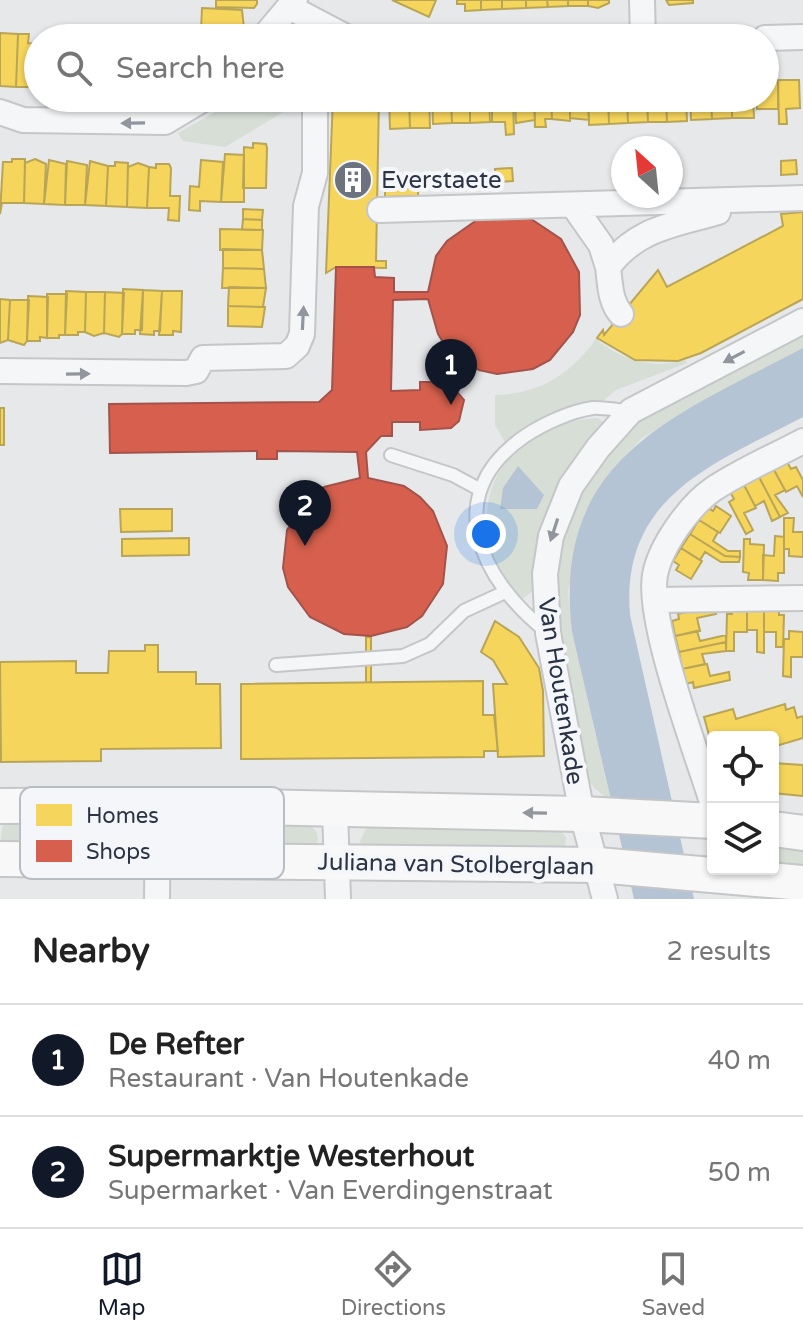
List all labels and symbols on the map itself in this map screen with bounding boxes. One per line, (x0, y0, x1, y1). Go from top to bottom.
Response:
one-way arrow (120, 117, 145, 129)
north arrow (611, 136, 683, 208)
building icon: Everstaete (332, 159, 374, 201)
place label: Everstaete (381, 166, 502, 195)
one-way arrow (297, 305, 310, 330)
pin: 1 (425, 339, 477, 405)
one-way arrow (723, 349, 745, 363)
one-way arrow (66, 368, 91, 380)
pin: 2 (279, 480, 331, 546)
your location (466, 514, 506, 554)
one-way arrow (548, 519, 560, 543)
street label: Van Houtenkade (531, 596, 590, 787)
legend (20, 787, 284, 879)
text: Homes (86, 803, 159, 829)
one-way arrow (522, 807, 547, 819)
text: Shops (86, 839, 151, 865)
street label: Juliana van Stolberglaan (317, 848, 595, 881)

